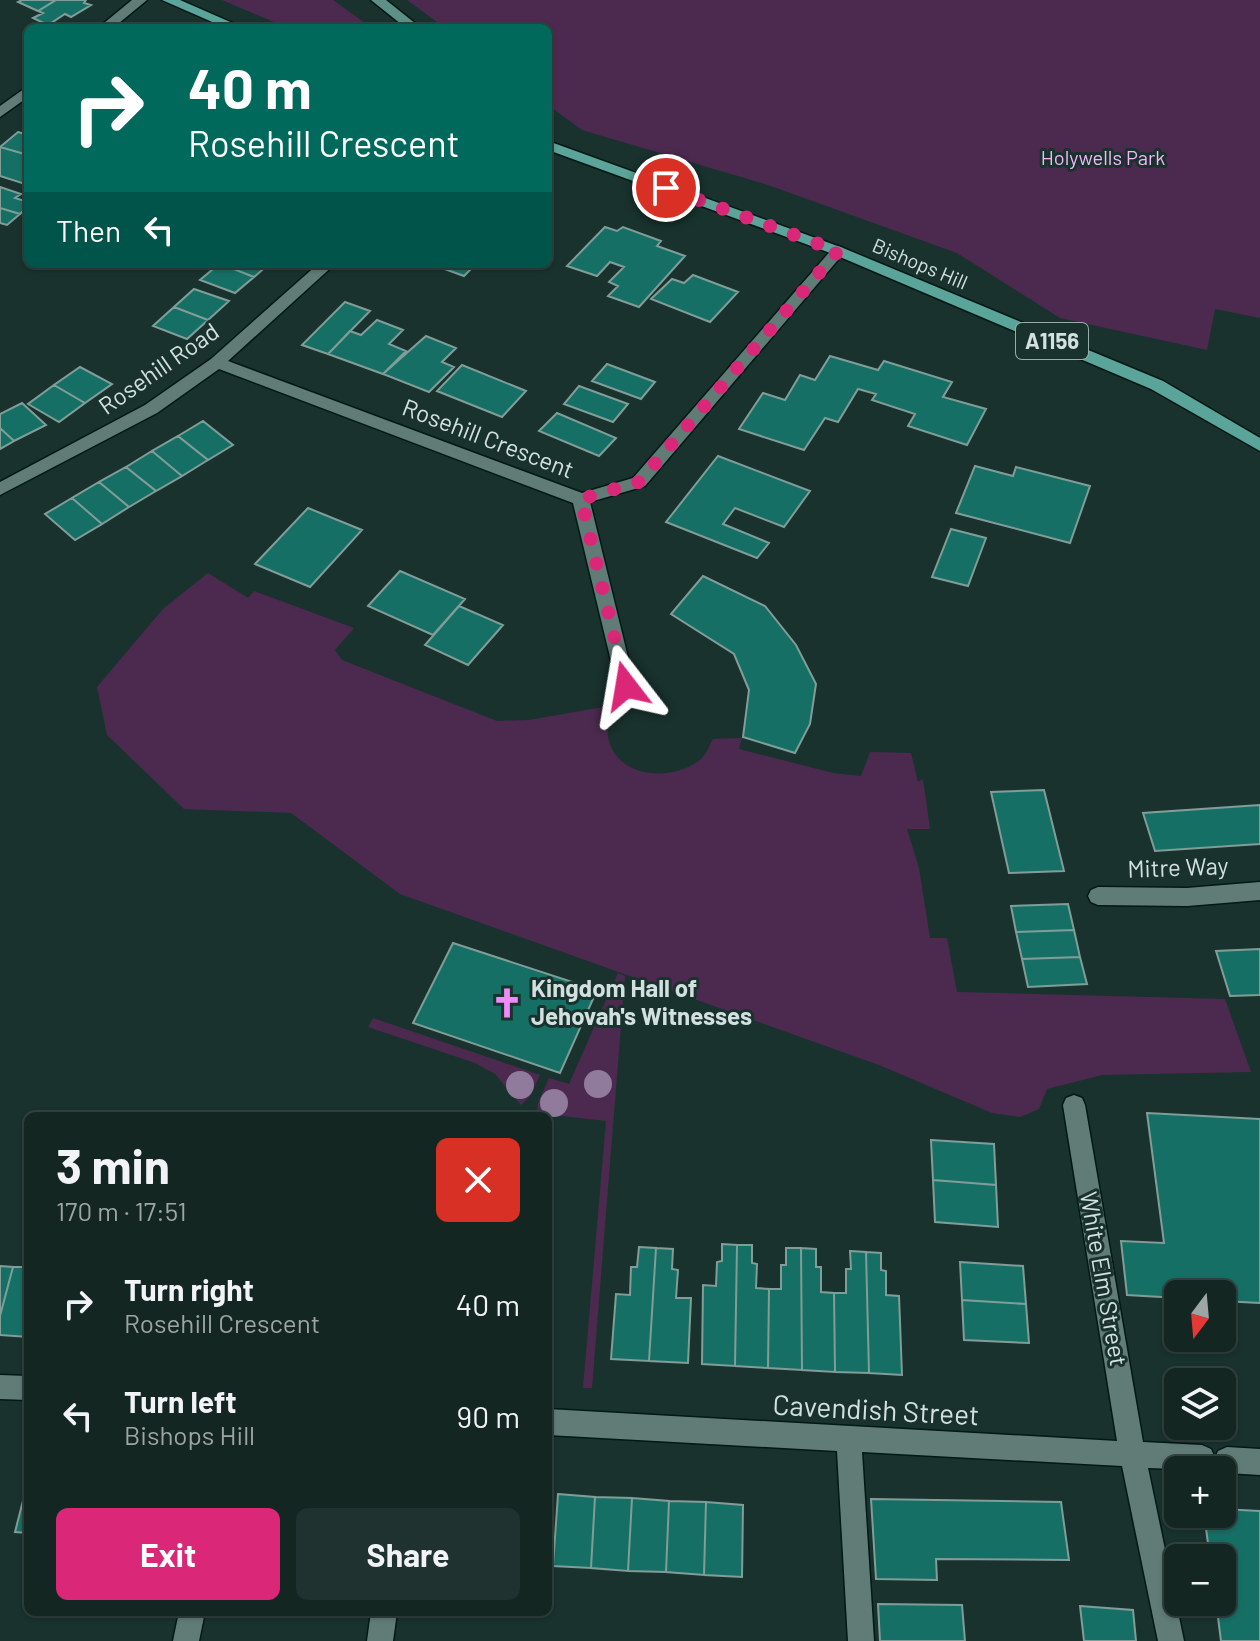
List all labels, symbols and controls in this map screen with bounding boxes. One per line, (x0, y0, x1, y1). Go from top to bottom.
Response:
text: 40 m (188, 53, 312, 120)
icon: right (56, 56, 160, 160)
text: Rosehill Crescent (188, 121, 460, 164)
park label: Holywells Park (1041, 145, 1165, 169)
pin (632, 154, 700, 222)
icon: arrive (644, 166, 688, 210)
icon: left (137, 208, 181, 252)
text: Then (56, 212, 121, 248)
street label: Bishops Hill (869, 232, 971, 294)
street label: Rosehill Road (92, 316, 224, 420)
road number: A1156 (1016, 323, 1088, 359)
street label: Rosehill Crescent (399, 392, 578, 484)
position arrow (584, 644, 668, 728)
street label: Mitre Way (1127, 850, 1229, 883)
place label: Kingdom Hall of Jehovah's Witnesses (531, 973, 752, 1030)
church icon: Kingdom Hall of Jehovah's Witnesses (490, 986, 524, 1020)
text: 3 min (56, 1136, 170, 1194)
button: close (436, 1138, 520, 1222)
street label: White Elm Street (1075, 1189, 1134, 1368)
text: 170 m · 17:51 (56, 1195, 187, 1226)
text: Turn right (124, 1271, 254, 1307)
north arrow (1164, 1280, 1236, 1352)
map controls (1164, 1280, 1236, 1616)
icon: right (56, 1282, 100, 1326)
text: 40 m (456, 1286, 520, 1322)
text: Rosehill Crescent (124, 1307, 320, 1338)
button: layers (1164, 1368, 1236, 1440)
text: Turn left (124, 1383, 237, 1419)
street label: Cavendish Street (772, 1387, 980, 1431)
icon: left (56, 1394, 100, 1438)
text: 90 m (457, 1398, 520, 1434)
text: Bishops Hill (124, 1419, 255, 1450)
button: + (1164, 1456, 1236, 1528)
button: Exit (56, 1508, 280, 1600)
button: Share (296, 1508, 520, 1600)
button: − (1164, 1544, 1236, 1616)

